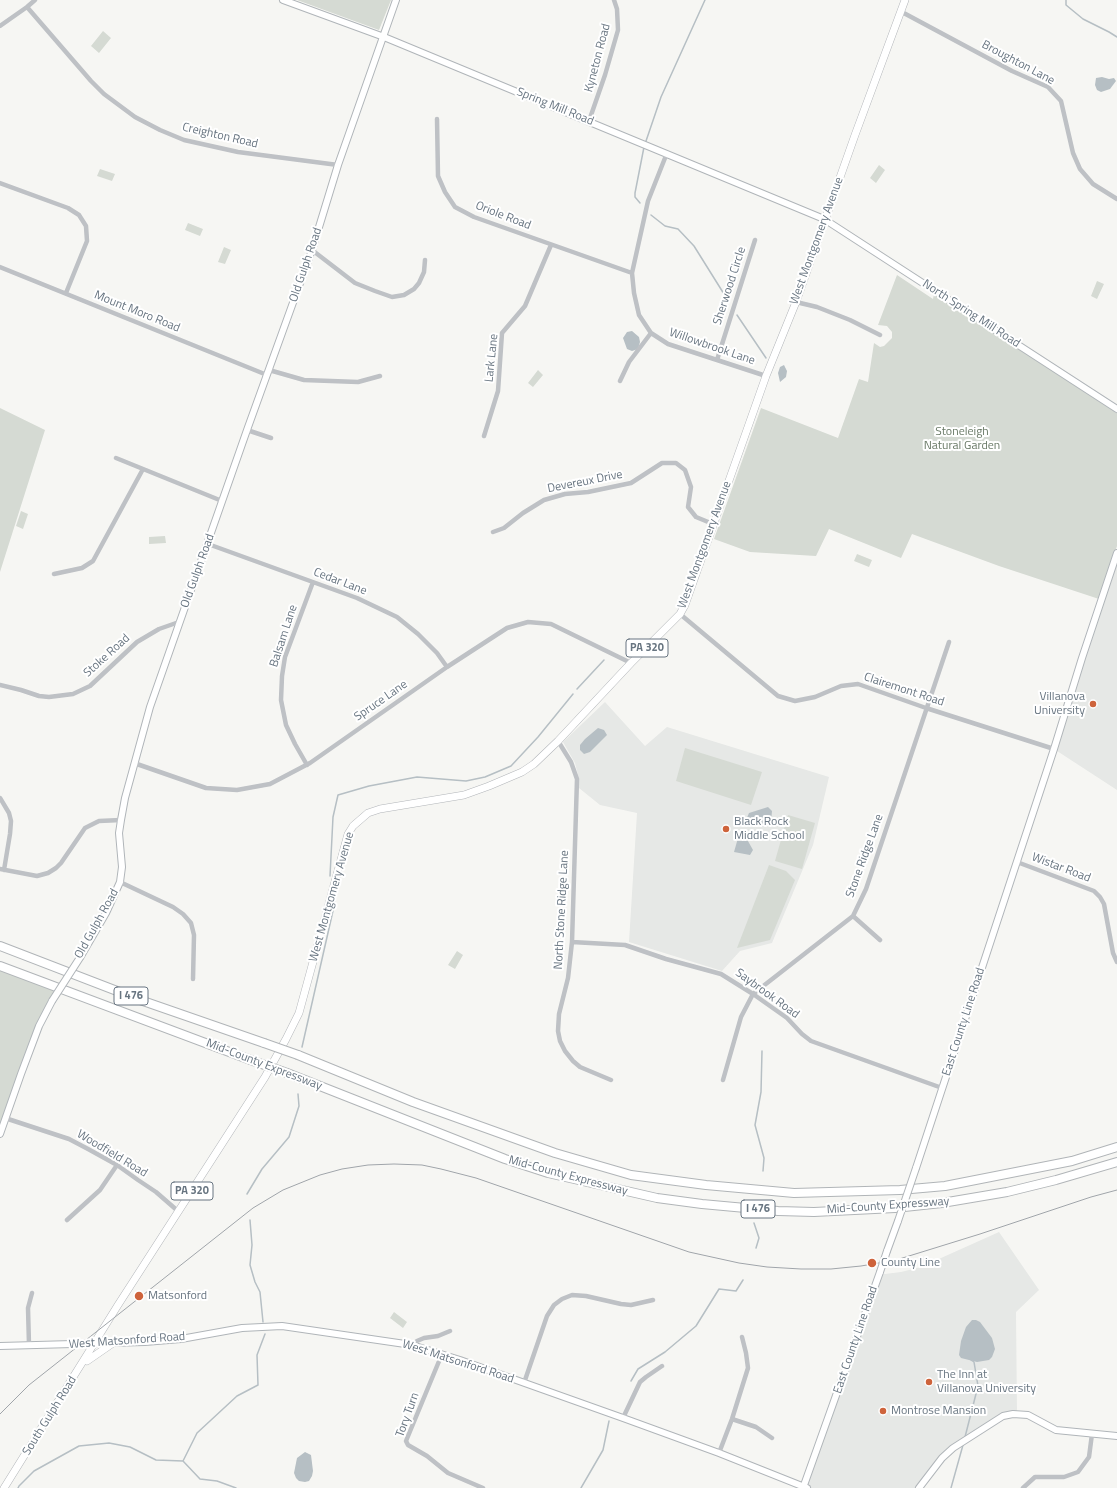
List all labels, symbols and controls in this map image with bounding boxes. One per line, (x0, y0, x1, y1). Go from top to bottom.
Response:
street label: Kyneton Road (582, 22, 614, 94)
street label: Broughton Lane (979, 38, 1057, 88)
street label: Spring Mill Road (514, 85, 596, 129)
street label: Creighton Road (181, 120, 259, 152)
street label: West Montgomery Avenue (787, 175, 847, 307)
street label: Oriole Road (473, 199, 533, 233)
street label: Old Gulph Road (287, 226, 325, 304)
street label: Sherwood Circle (711, 245, 749, 327)
street label: North Spring Mill Road (919, 277, 1023, 351)
street label: Mount Moro Road (92, 288, 182, 336)
street label: Willowbrook Lane (667, 326, 757, 368)
street label: Lark Lane (482, 333, 502, 383)
park label: Stoneleigh Natural Garden (924, 425, 1000, 453)
street label: Devereux Drive (546, 468, 624, 496)
street label: West Montgomery Avenue (675, 479, 735, 611)
street label: Old Gulph Road (178, 532, 218, 610)
street label: Cedar Lane (311, 565, 369, 599)
street label: Balsam Lane (267, 603, 301, 669)
street label: Stoke Road (81, 632, 133, 680)
road number: PA 320 (626, 639, 668, 657)
street label: Clairemont Road (862, 670, 946, 710)
street label: Spruce Lane (352, 677, 410, 725)
place label: Villanova University (1034, 690, 1085, 718)
marker: Villanova University (1088, 699, 1098, 709)
street label: Stone Ridge Lane (843, 812, 887, 900)
place label: Black Rock Middle School (734, 815, 804, 843)
marker: Black Rock Middle School (721, 824, 731, 834)
street label: West Montgomery Avenue (307, 830, 357, 964)
street label: North Stone Ridge Lane (552, 850, 572, 970)
street label: Wistar Road (1030, 850, 1092, 886)
street label: Old Gulph Road (72, 887, 122, 961)
street label: Saybrook Road (732, 966, 802, 1022)
street label: East County Line Road (940, 966, 988, 1078)
road number: I 476 (114, 987, 148, 1005)
street label: Mid-County Expressway (204, 1036, 324, 1094)
street label: Woodfield Road (74, 1127, 150, 1181)
street label: Mid-County Expressway (507, 1153, 629, 1199)
road number: PA 320 (171, 1182, 213, 1200)
street label: Mid-County Expressway (826, 1195, 950, 1217)
road number: I 476 (741, 1200, 775, 1218)
place label: County Line (881, 1256, 940, 1270)
marker: County Line (866, 1257, 878, 1269)
street label: East County Line Road (831, 1284, 881, 1396)
place label: Matsonford (148, 1289, 207, 1303)
marker: Matsonford (133, 1290, 145, 1302)
street label: West Matsonford Road (68, 1330, 186, 1352)
street label: West Matsonford Road (400, 1337, 516, 1387)
place label: The Inn at Villanova University (937, 1368, 1036, 1396)
street label: South Gulph Road (20, 1374, 80, 1458)
marker: The Inn at Villanova University (924, 1377, 934, 1387)
street label: Tory Turn (393, 1391, 423, 1439)
place label: Montrose Mansion (891, 1404, 986, 1418)
marker: Montrose Mansion (878, 1406, 888, 1416)

